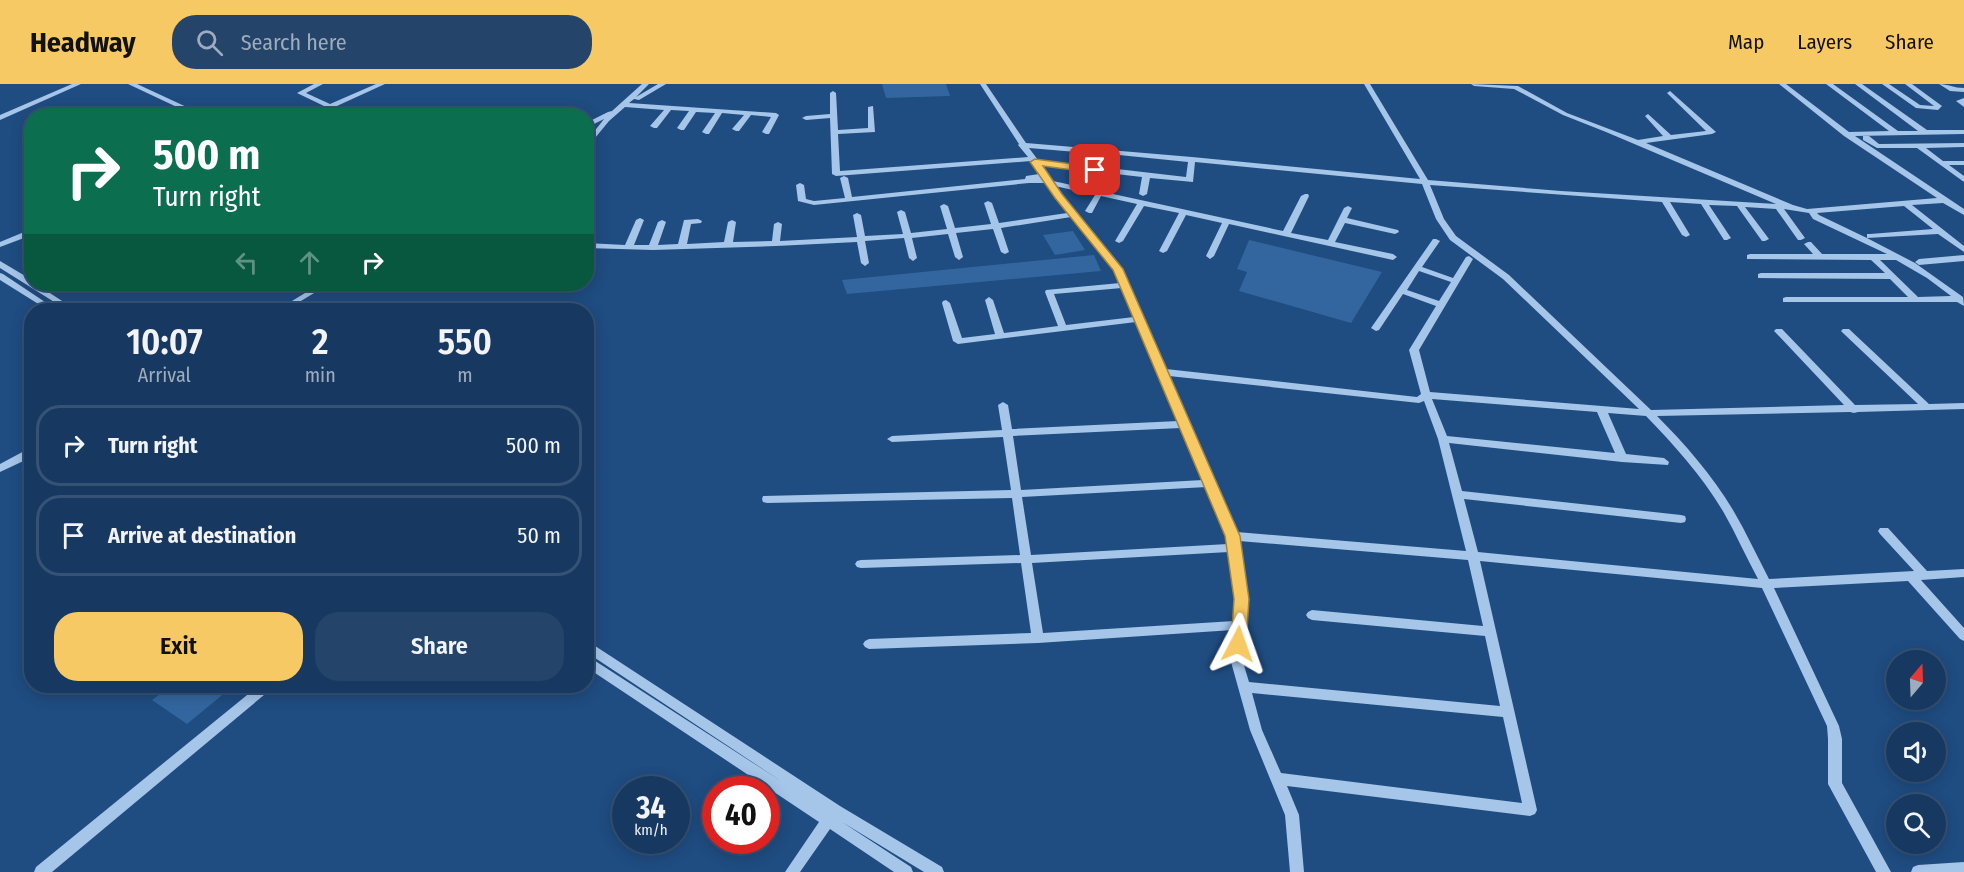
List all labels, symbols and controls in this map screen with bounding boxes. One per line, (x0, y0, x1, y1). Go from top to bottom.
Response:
search box (172, 15, 592, 69)
text: Headway (30, 26, 136, 59)
icon: search (193, 26, 226, 59)
text: Search here (241, 29, 347, 56)
text: Map (1728, 29, 1764, 55)
text: Layers (1797, 29, 1852, 55)
text: Share (1885, 29, 1934, 55)
text: 500 m (153, 130, 260, 180)
icon: right (54, 132, 132, 210)
pin (1069, 144, 1120, 195)
icon: arrive (1078, 153, 1111, 186)
text: Turn right (153, 181, 261, 213)
icon: left (230, 246, 263, 279)
icon: ahead (293, 246, 326, 279)
icon: right (356, 246, 389, 279)
text: 10:07 (126, 320, 203, 364)
text: 2 (312, 320, 328, 364)
text: 550 (438, 320, 492, 364)
text: Arrival (138, 363, 191, 387)
text: min (305, 363, 336, 387)
text: m (457, 363, 473, 387)
icon: right (57, 429, 90, 462)
text: Turn right (108, 432, 197, 459)
text: 500 m (506, 432, 561, 459)
icon: arrive (57, 519, 90, 552)
text: Arrive at destination (108, 522, 296, 549)
text: 50 m (517, 522, 561, 549)
button: Exit (54, 612, 303, 681)
button: Share (315, 612, 564, 681)
position arrow (1206, 612, 1270, 676)
north arrow (1886, 650, 1946, 710)
map controls (1886, 650, 1946, 854)
button: sound (1886, 722, 1946, 782)
speed limit sign: 40 (702, 776, 780, 854)
text: 34 (636, 790, 666, 826)
button: search (1886, 794, 1946, 854)
text: km/h (634, 821, 668, 839)

